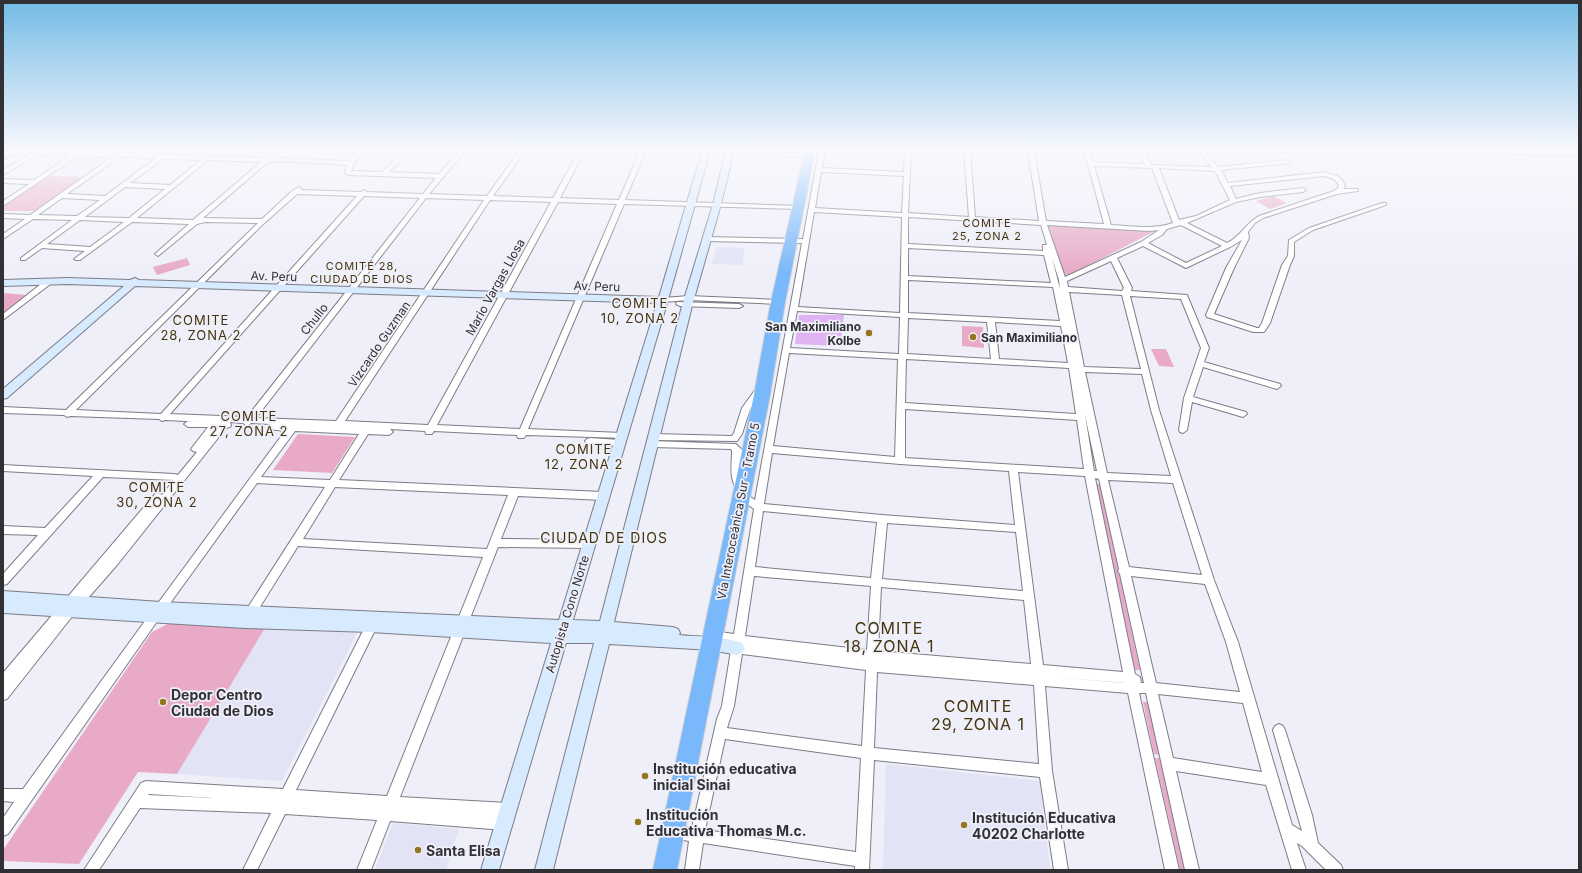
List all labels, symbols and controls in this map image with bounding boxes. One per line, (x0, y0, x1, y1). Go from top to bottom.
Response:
district label: COMITE 25, ZONA 2 (952, 216, 1022, 243)
street label: Mario Vargas Llosa (462, 236, 528, 338)
district label: COMITÉ 28, CIUDAD DE DIOS (310, 259, 414, 286)
street label: Av. Peru (250, 268, 298, 284)
street label: Av. Peru (573, 278, 621, 294)
district label: COMITE 10, ZONA 2 (601, 295, 679, 326)
street label: Vizcardo Guzman (345, 298, 413, 390)
street label: Chullo (297, 300, 331, 338)
district label: COMITE 28, ZONA 2 (160, 312, 242, 343)
place label: San Maximiliano Kolbe (765, 319, 861, 348)
marker: San Maximiliano Kolbe (864, 328, 874, 338)
place label: San Maximiliano (981, 330, 1077, 345)
marker: San Maximiliano (968, 332, 978, 342)
district label: COMITE 27, ZONA 2 (209, 408, 289, 439)
street label: Vía Interoceánica Sur - Tramo 5 (713, 421, 763, 601)
district label: COMITE 12, ZONA 2 (545, 441, 623, 472)
district label: COMITE 30, ZONA 2 (116, 479, 198, 510)
district label: CIUDAD DE DIOS (540, 529, 668, 546)
street label: Autopista Cono Norte (542, 553, 592, 675)
district label: COMITE 18, ZONA 1 (843, 618, 935, 656)
place label: Depor Centro Ciudad de Dios (171, 686, 274, 719)
district label: COMITE 29, ZONA 1 (931, 696, 1025, 734)
marker: Depor Centro Ciudad de Dios (158, 697, 168, 707)
place label: Institución educativa inicial Sinai (653, 760, 797, 793)
marker: Institución educativa inicial Sinai (640, 771, 650, 781)
place label: Institución Educativa Thomas M.c. (646, 806, 807, 839)
place label: Institución Educativa 40202 Charlotte (972, 809, 1116, 842)
marker: Institución Educativa Thomas M.c. (633, 817, 643, 827)
marker: Institución Educativa 40202 Charlotte (959, 820, 969, 830)
place label: Santa Elisa (426, 842, 501, 859)
marker: Santa Elisa (413, 845, 423, 855)

